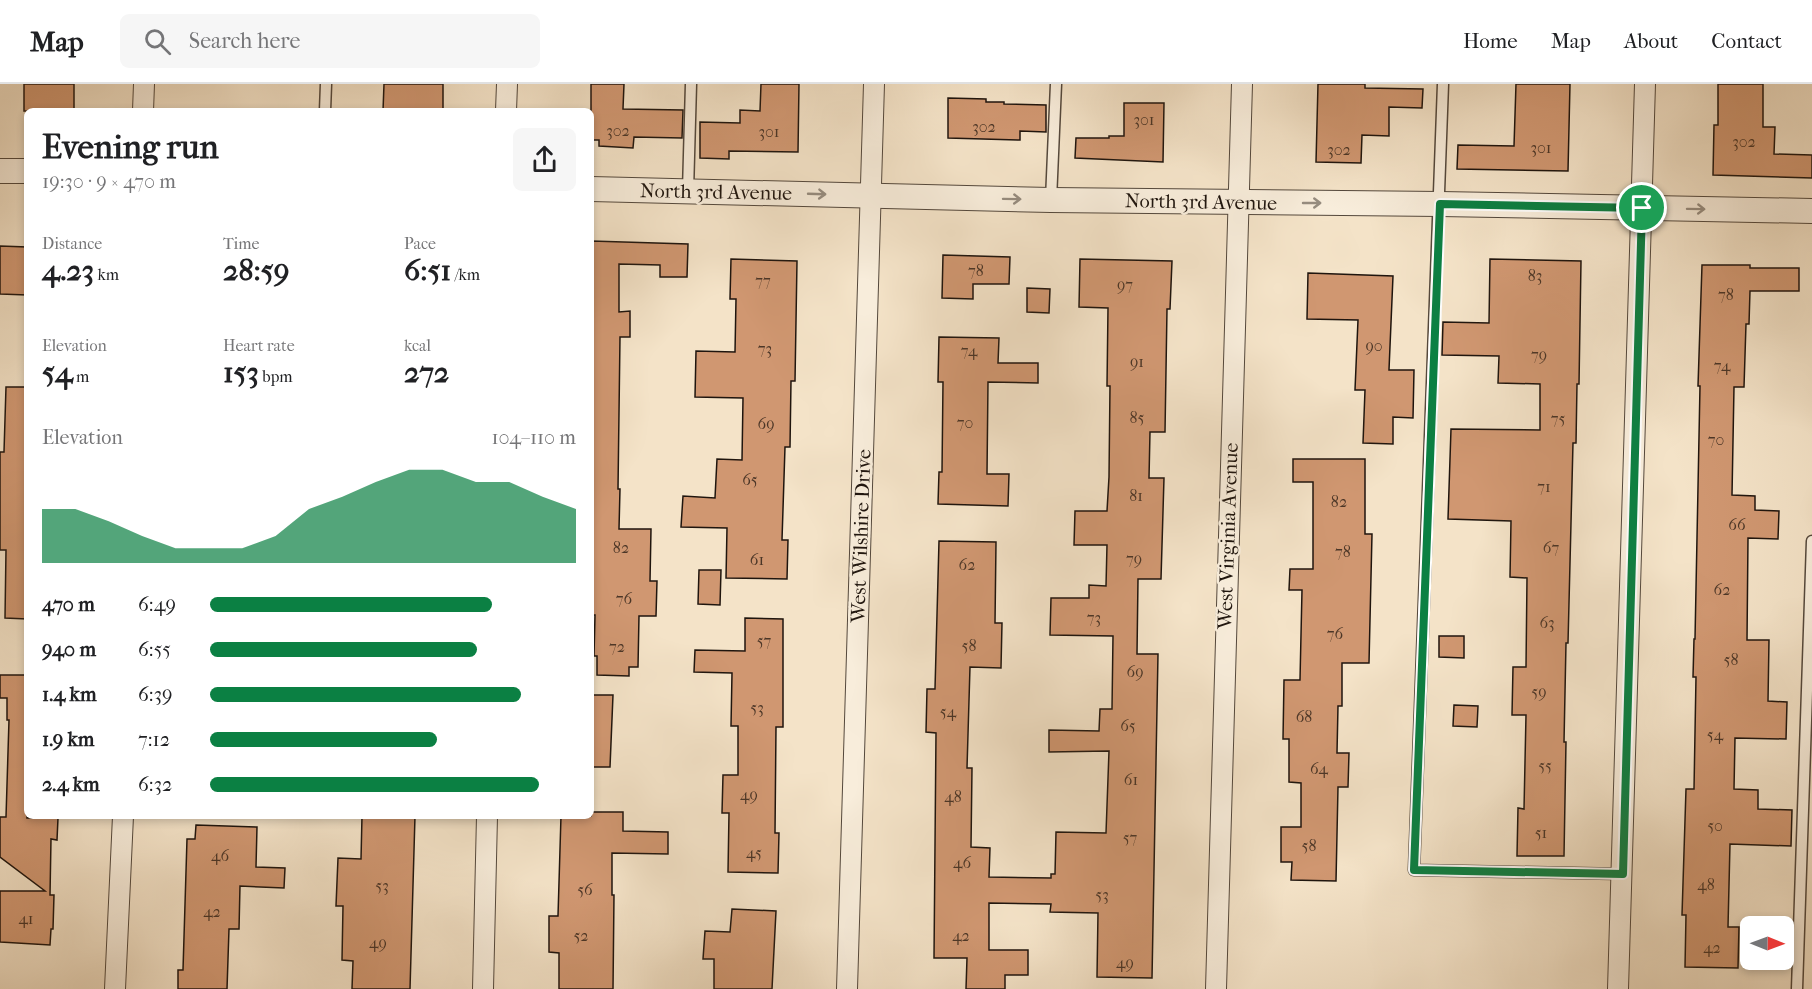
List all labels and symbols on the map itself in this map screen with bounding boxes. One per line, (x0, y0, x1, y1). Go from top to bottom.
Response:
house number: 301 (1133, 110, 1155, 129)
house number: 302 (972, 117, 996, 136)
house number: 302 (606, 121, 630, 140)
house number: 301 (758, 122, 780, 141)
house number: 302 (1732, 132, 1756, 151)
house number: 301 (1530, 138, 1552, 157)
house number: 302 (1327, 140, 1351, 159)
street label: North 3rd Avenue (640, 179, 792, 205)
pin (1616, 182, 1667, 233)
one-way arrow (807, 188, 827, 200)
street label: North 3rd Avenue (1125, 189, 1277, 215)
one-way arrow (1002, 193, 1022, 205)
one-way arrow (1302, 197, 1322, 209)
one-way arrow (1686, 203, 1706, 215)
house number: 78 (968, 261, 984, 280)
house number: 83 (1528, 266, 1542, 285)
house number: 77 (755, 271, 771, 290)
house number: 97 (1117, 275, 1133, 294)
house number: 78 (1718, 285, 1734, 304)
house number: 90 (1365, 336, 1383, 355)
house number: 73 (758, 339, 772, 358)
house number: 74 (961, 341, 978, 360)
house number: 79 (1531, 345, 1547, 364)
house number: 91 (1130, 352, 1144, 371)
house number: 74 (1714, 356, 1731, 375)
house number: 85 (1130, 408, 1145, 427)
house number: 75 (1551, 409, 1565, 428)
house number: 70 (957, 413, 973, 432)
house number: 69 (757, 414, 775, 433)
house number: 70 (1708, 430, 1724, 449)
street label: West Virginia Avenue (1213, 442, 1243, 631)
street label: West Wilshire Drive (846, 449, 876, 624)
house number: 65 (742, 470, 758, 489)
house number: 71 (1537, 477, 1551, 496)
house number: 81 (1129, 486, 1143, 505)
house number: 82 (1331, 492, 1347, 511)
house number: 66 (1728, 515, 1746, 534)
house number: 82 (613, 538, 629, 557)
house number: 67 (1543, 538, 1559, 557)
house number: 78 (1335, 542, 1351, 561)
house number: 79 (1126, 549, 1142, 568)
house number: 61 (750, 550, 764, 569)
house number: 62 (959, 555, 975, 574)
house number: 62 (1714, 580, 1730, 599)
house number: 76 (616, 589, 633, 608)
house number: 73 (1087, 608, 1101, 627)
house number: 63 (1539, 613, 1555, 632)
house number: 76 (1327, 624, 1344, 643)
house number: 57 (757, 631, 772, 650)
house number: 58 (962, 636, 976, 655)
house number: 72 (609, 637, 625, 656)
house number: 58 (1724, 650, 1738, 669)
house number: 69 (1126, 662, 1144, 681)
house number: 59 (1531, 682, 1547, 701)
house number: 53 (750, 698, 764, 717)
house number: 54 (940, 702, 957, 721)
house number: 68 (1296, 707, 1312, 726)
house number: 65 (1120, 716, 1136, 735)
house number: 54 (1707, 725, 1724, 744)
house number: 55 (1538, 756, 1552, 775)
house number: 64 (1310, 759, 1329, 778)
house number: 61 (1124, 770, 1138, 789)
house number: 49 (740, 785, 758, 804)
house number: 48 (944, 787, 962, 806)
house number: 50 (1707, 816, 1723, 835)
house number: 51 (1535, 823, 1547, 842)
house number: 57 (1123, 828, 1138, 847)
house number: 58 (1302, 836, 1316, 855)
house number: 45 (746, 843, 762, 862)
house number: 46 (211, 846, 229, 865)
house number: 46 (953, 853, 971, 872)
house number: 48 (1697, 875, 1715, 894)
house number: 53 (375, 876, 389, 895)
house number: 56 (577, 880, 593, 899)
house number: 53 (1095, 885, 1109, 904)
house number: 42 (203, 902, 221, 921)
house number: 41 (18, 909, 34, 928)
north arrow (1740, 916, 1794, 970)
house number: 52 (573, 926, 589, 945)
house number: 42 (952, 926, 970, 945)
house number: 49 (369, 933, 387, 952)
house number: 42 (1703, 938, 1721, 957)
house number: 49 (1116, 953, 1134, 972)

